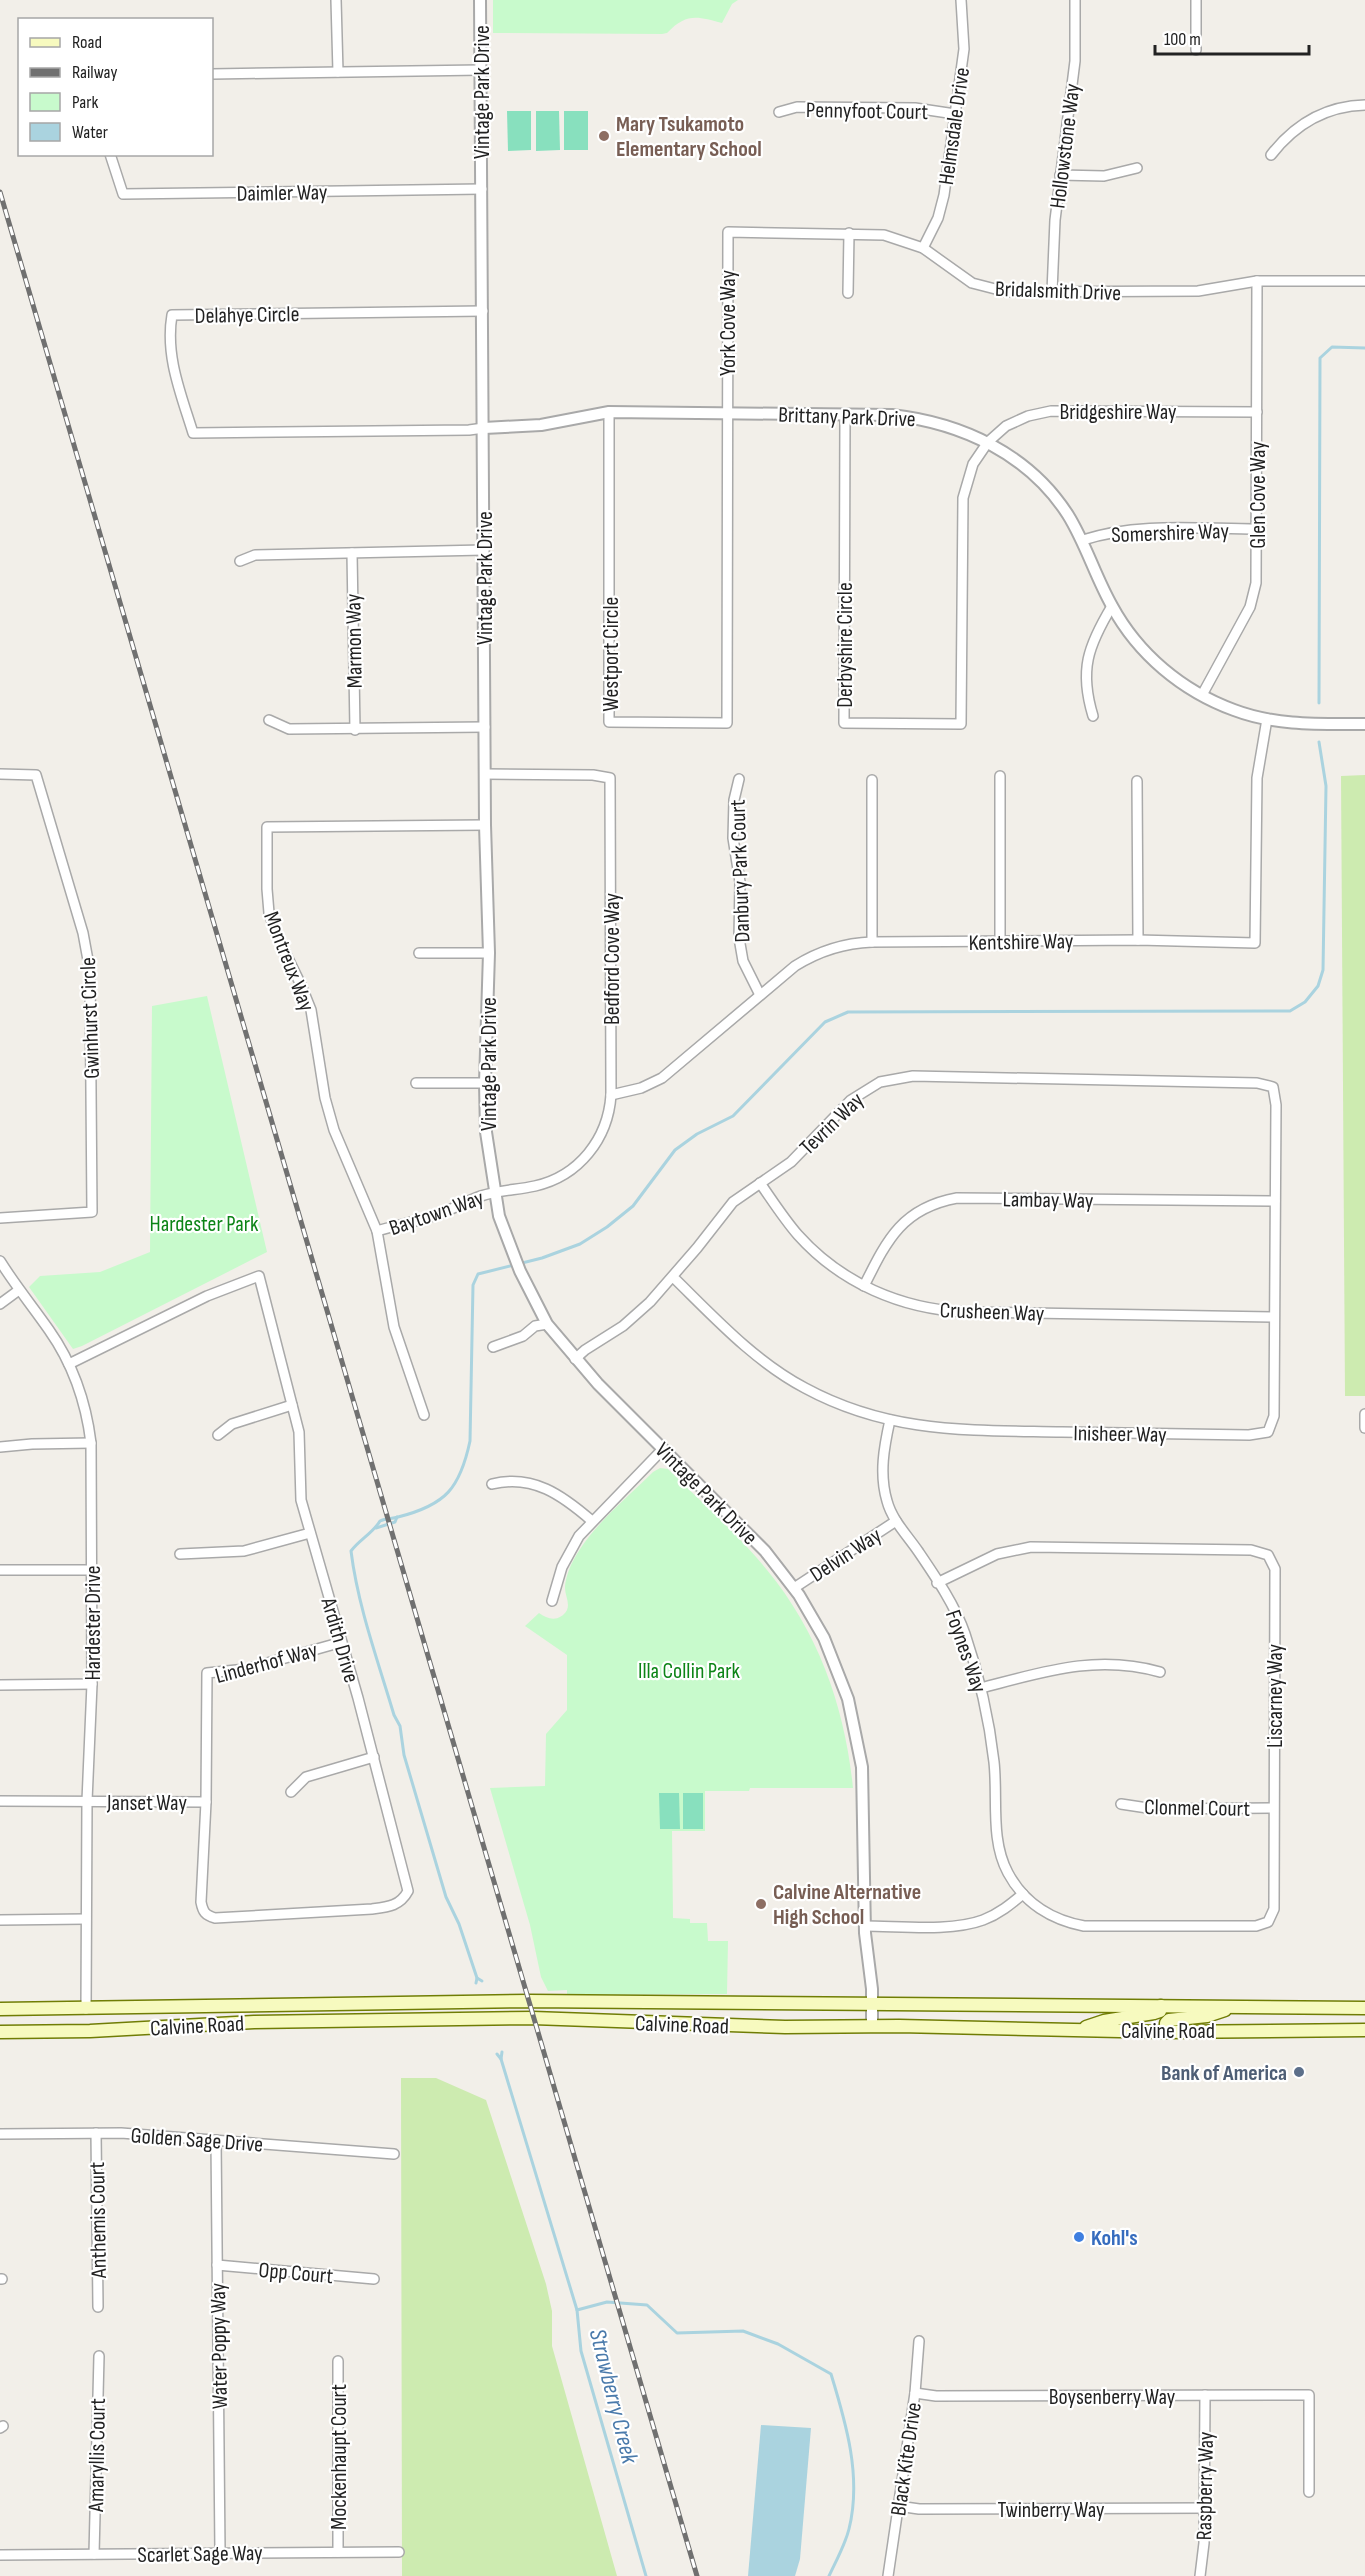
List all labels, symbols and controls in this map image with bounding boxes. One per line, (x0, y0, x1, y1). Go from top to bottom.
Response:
legend (18, 18, 213, 156)
scale bar (1155, 18, 1310, 56)
street label: Vintage Park Drive (469, 25, 496, 159)
text: 100 m (1164, 29, 1201, 50)
text: Road (72, 32, 102, 53)
text: Railway (72, 62, 117, 83)
street label: Helmsdale Drive (933, 66, 976, 187)
street label: Hollowstone Way (1044, 82, 1087, 210)
text: Park (72, 92, 98, 113)
street label: Pennyfoot Court (806, 97, 928, 126)
place label: Mary Tsukamoto Elementary School (616, 111, 762, 163)
text: Water (72, 122, 108, 143)
marker: Mary Tsukamoto Elementary School (597, 129, 611, 143)
street label: Daimler Way (236, 179, 328, 208)
street label: York Cove Way (715, 269, 742, 376)
street label: Bridalsmith Drive (994, 276, 1121, 307)
street label: Delahye Circle (194, 301, 300, 330)
street label: Bridgeshire Way (1059, 399, 1177, 426)
street label: Brittany Park Drive (778, 402, 916, 433)
street label: Glen Cove Way (1245, 441, 1272, 549)
street label: Vintage Park Drive (472, 511, 499, 645)
street label: Somershire Way (1111, 518, 1230, 549)
street label: Derbyshire Circle (832, 582, 859, 708)
street label: Marmon Way (340, 593, 369, 688)
street label: Westport Circle (598, 597, 625, 711)
street label: Danbury Park Court (724, 799, 756, 943)
street label: Bedford Cove Way (599, 892, 626, 1025)
street label: Montreux Way (257, 908, 320, 1016)
street label: Kentshire Way (968, 928, 1074, 957)
street label: Gwinhurst Circle (75, 957, 106, 1079)
street label: Vintage Park Drive (476, 997, 503, 1131)
street label: Tevrin Way (794, 1087, 870, 1161)
street label: Baytown Way (386, 1185, 488, 1242)
street label: Lambay Way (1002, 1186, 1094, 1215)
park label: Hardester Park (150, 1211, 259, 1238)
street label: Crusheen Way (939, 1297, 1045, 1328)
street label: Inisheer Way (1073, 1420, 1167, 1449)
street label: Vintage Park Drive (649, 1437, 763, 1551)
street label: Delvin Way (805, 1522, 887, 1588)
street label: Hardester Drive (80, 1565, 107, 1681)
street label: Ardith Drive (314, 1594, 365, 1686)
street label: Foynes Way (939, 1607, 992, 1697)
street label: Linderhof Way (212, 1637, 321, 1690)
street label: Liscarney Way (1262, 1643, 1289, 1748)
park label: Illa Collin Park (638, 1658, 741, 1685)
street label: Janset Way (106, 1790, 187, 1817)
street label: Clonmel Court (1144, 1794, 1250, 1823)
place label: Calvine Alternative High School (773, 1879, 921, 1931)
marker: Calvine Alternative High School (754, 1897, 768, 1911)
street label: Calvine Road (635, 2010, 729, 2041)
street label: Calvine Road (149, 2011, 245, 2042)
street label: Calvine Road (1121, 2018, 1215, 2045)
place label: Bank of America (1161, 2060, 1287, 2087)
marker: Bank of America (1292, 2065, 1306, 2079)
street label: Golden Sage Drive (130, 2122, 264, 2159)
street label: Anthemis Court (84, 2161, 113, 2279)
place label: Kohl's (1091, 2225, 1138, 2252)
marker: Kohl's (1072, 2230, 1086, 2244)
street label: Opp Court (258, 2257, 335, 2290)
street label: Water Poppy Way (205, 2282, 234, 2409)
water label: Strawberry Creek (583, 2326, 644, 2467)
street label: Mockenhaupt Court (326, 2384, 353, 2530)
street label: Boysenberry Way (1049, 2384, 1176, 2411)
street label: Amaryllis Court (83, 2398, 112, 2513)
street label: Black Kite Drive (885, 2401, 928, 2518)
street label: Raspberry Way (1191, 2431, 1220, 2541)
street label: Twinberry Way (997, 2497, 1105, 2524)
street label: Scarlet Sage Way (137, 2540, 263, 2569)

